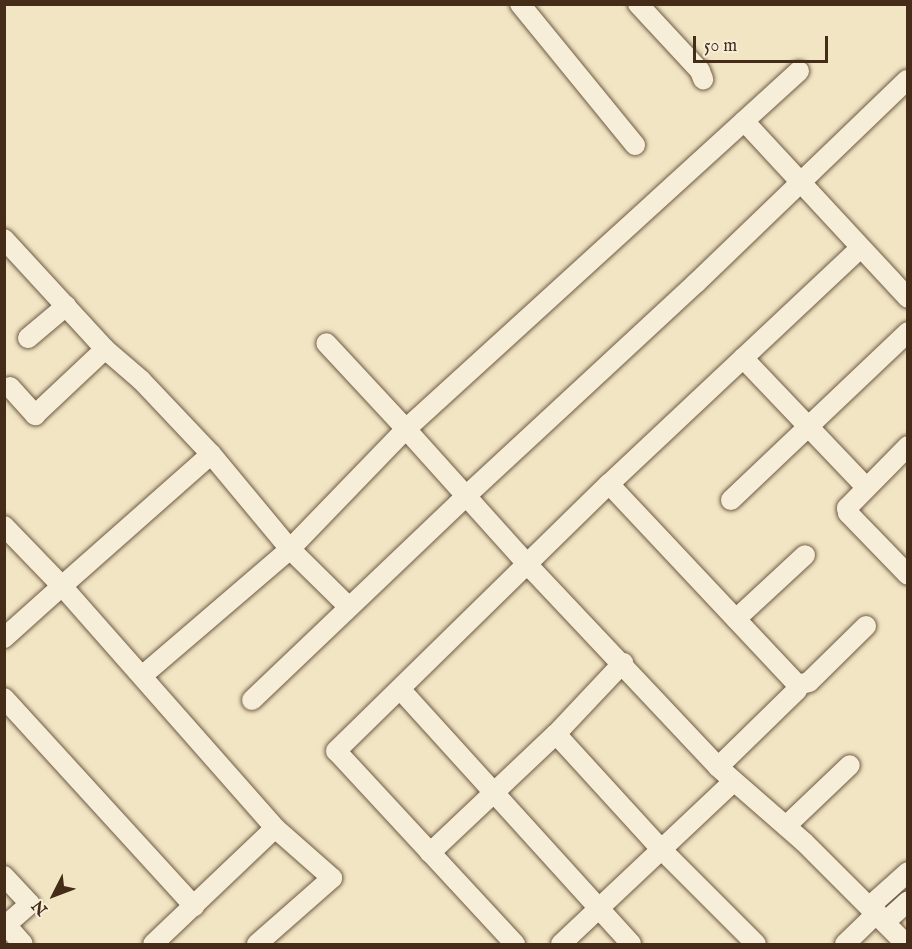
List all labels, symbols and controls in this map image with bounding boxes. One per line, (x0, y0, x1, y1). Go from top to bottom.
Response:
scale bar (696, 24, 831, 62)
text: 50 m (704, 35, 737, 58)
north arrow (24, 865, 84, 925)
text: N (29, 895, 53, 919)

